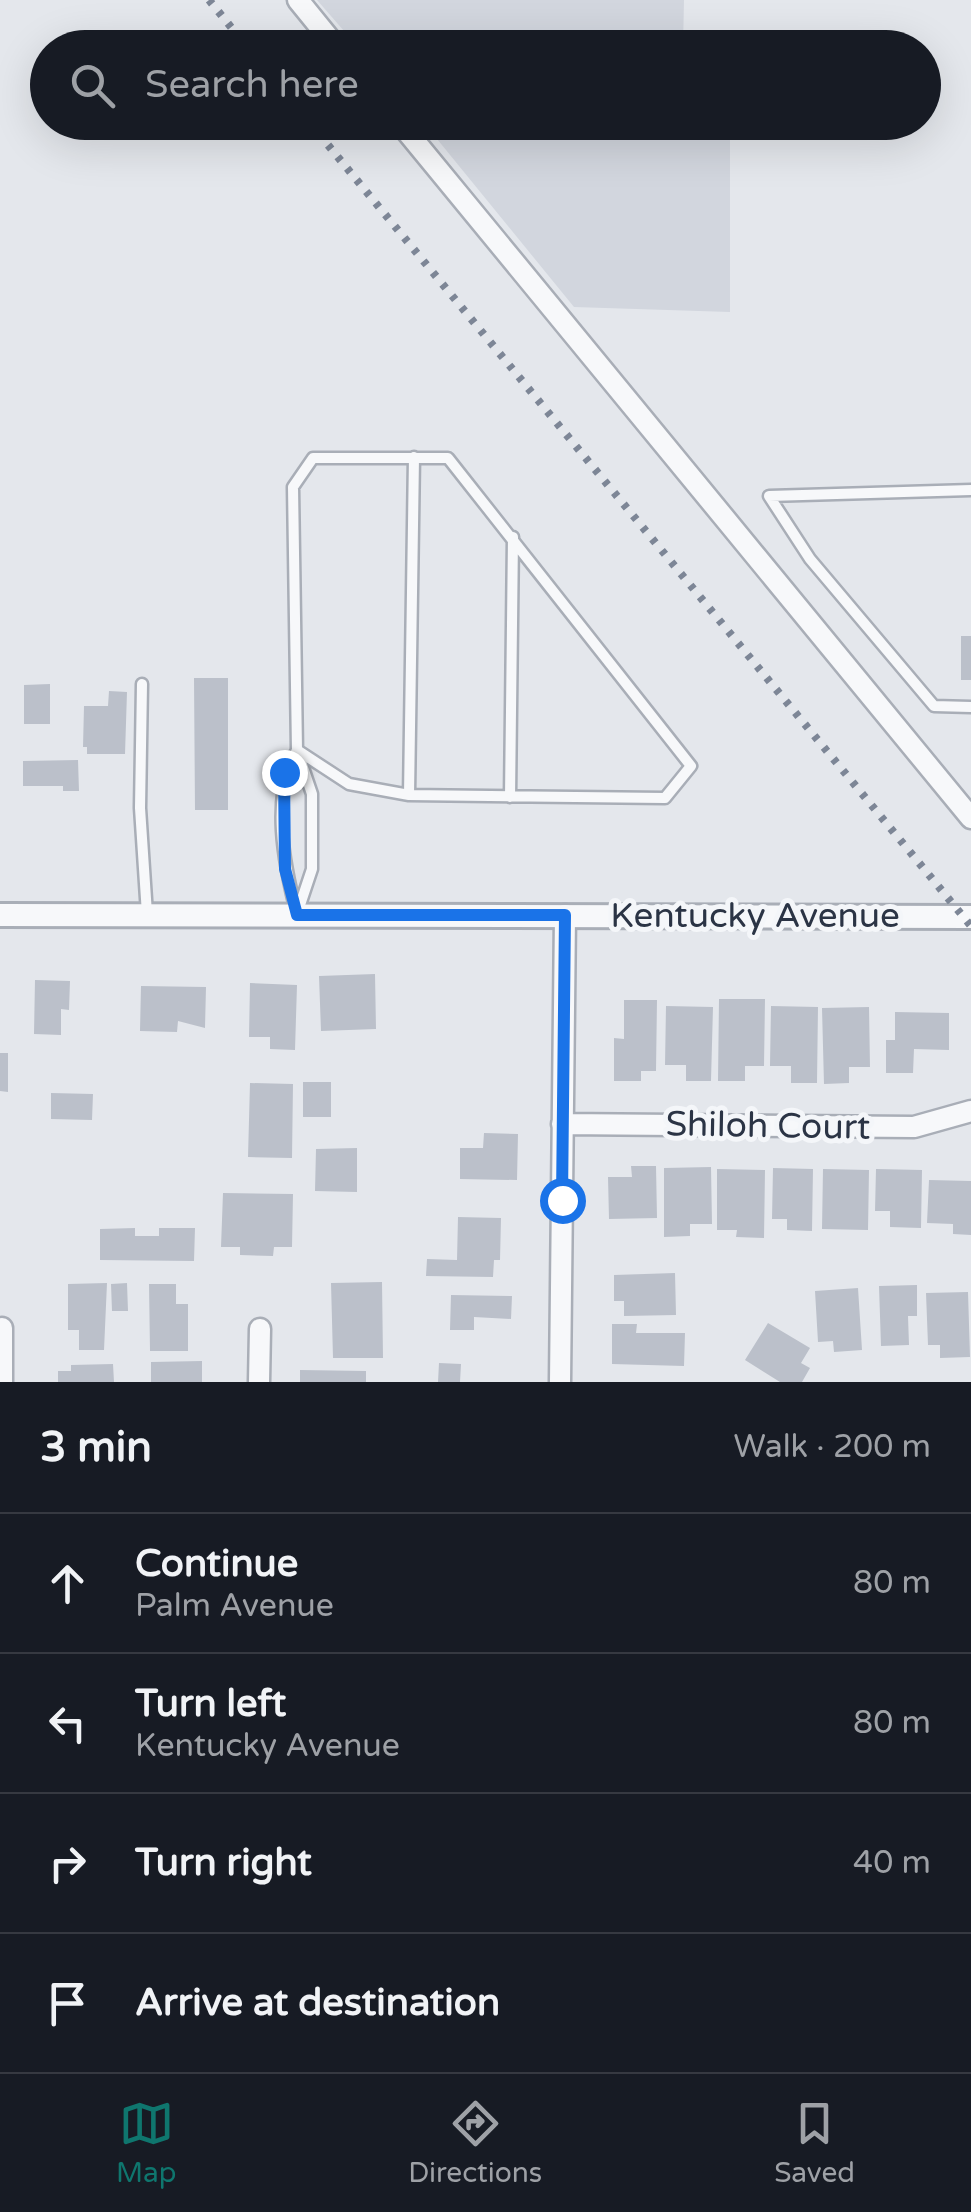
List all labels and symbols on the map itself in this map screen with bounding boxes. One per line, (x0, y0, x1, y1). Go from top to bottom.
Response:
route end (262, 750, 308, 796)
street label: Kentucky Avenue (610, 895, 900, 937)
street label: Shiloh Court (665, 1103, 871, 1149)
route start (540, 1178, 586, 1224)

